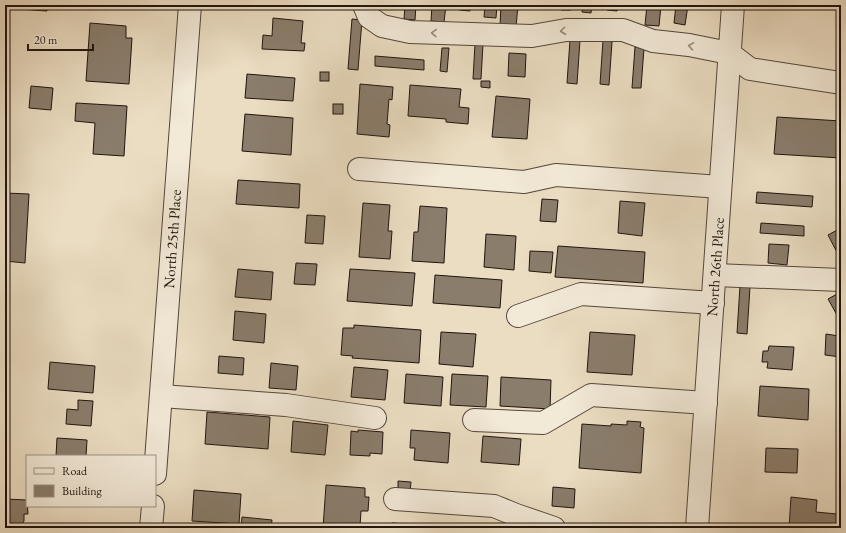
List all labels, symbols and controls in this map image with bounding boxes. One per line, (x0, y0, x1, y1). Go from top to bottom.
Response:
scale bar (28, 26, 93, 52)
one-way arrow (560, 26, 566, 35)
one-way arrow (431, 28, 437, 37)
text: 20 m (34, 32, 58, 48)
one-way arrow (688, 42, 694, 51)
street label: North 25th Place (159, 189, 185, 289)
street label: North 26th Place (702, 217, 728, 317)
legend (26, 455, 156, 507)
text: Road (62, 463, 88, 479)
text: Building (62, 483, 103, 499)

